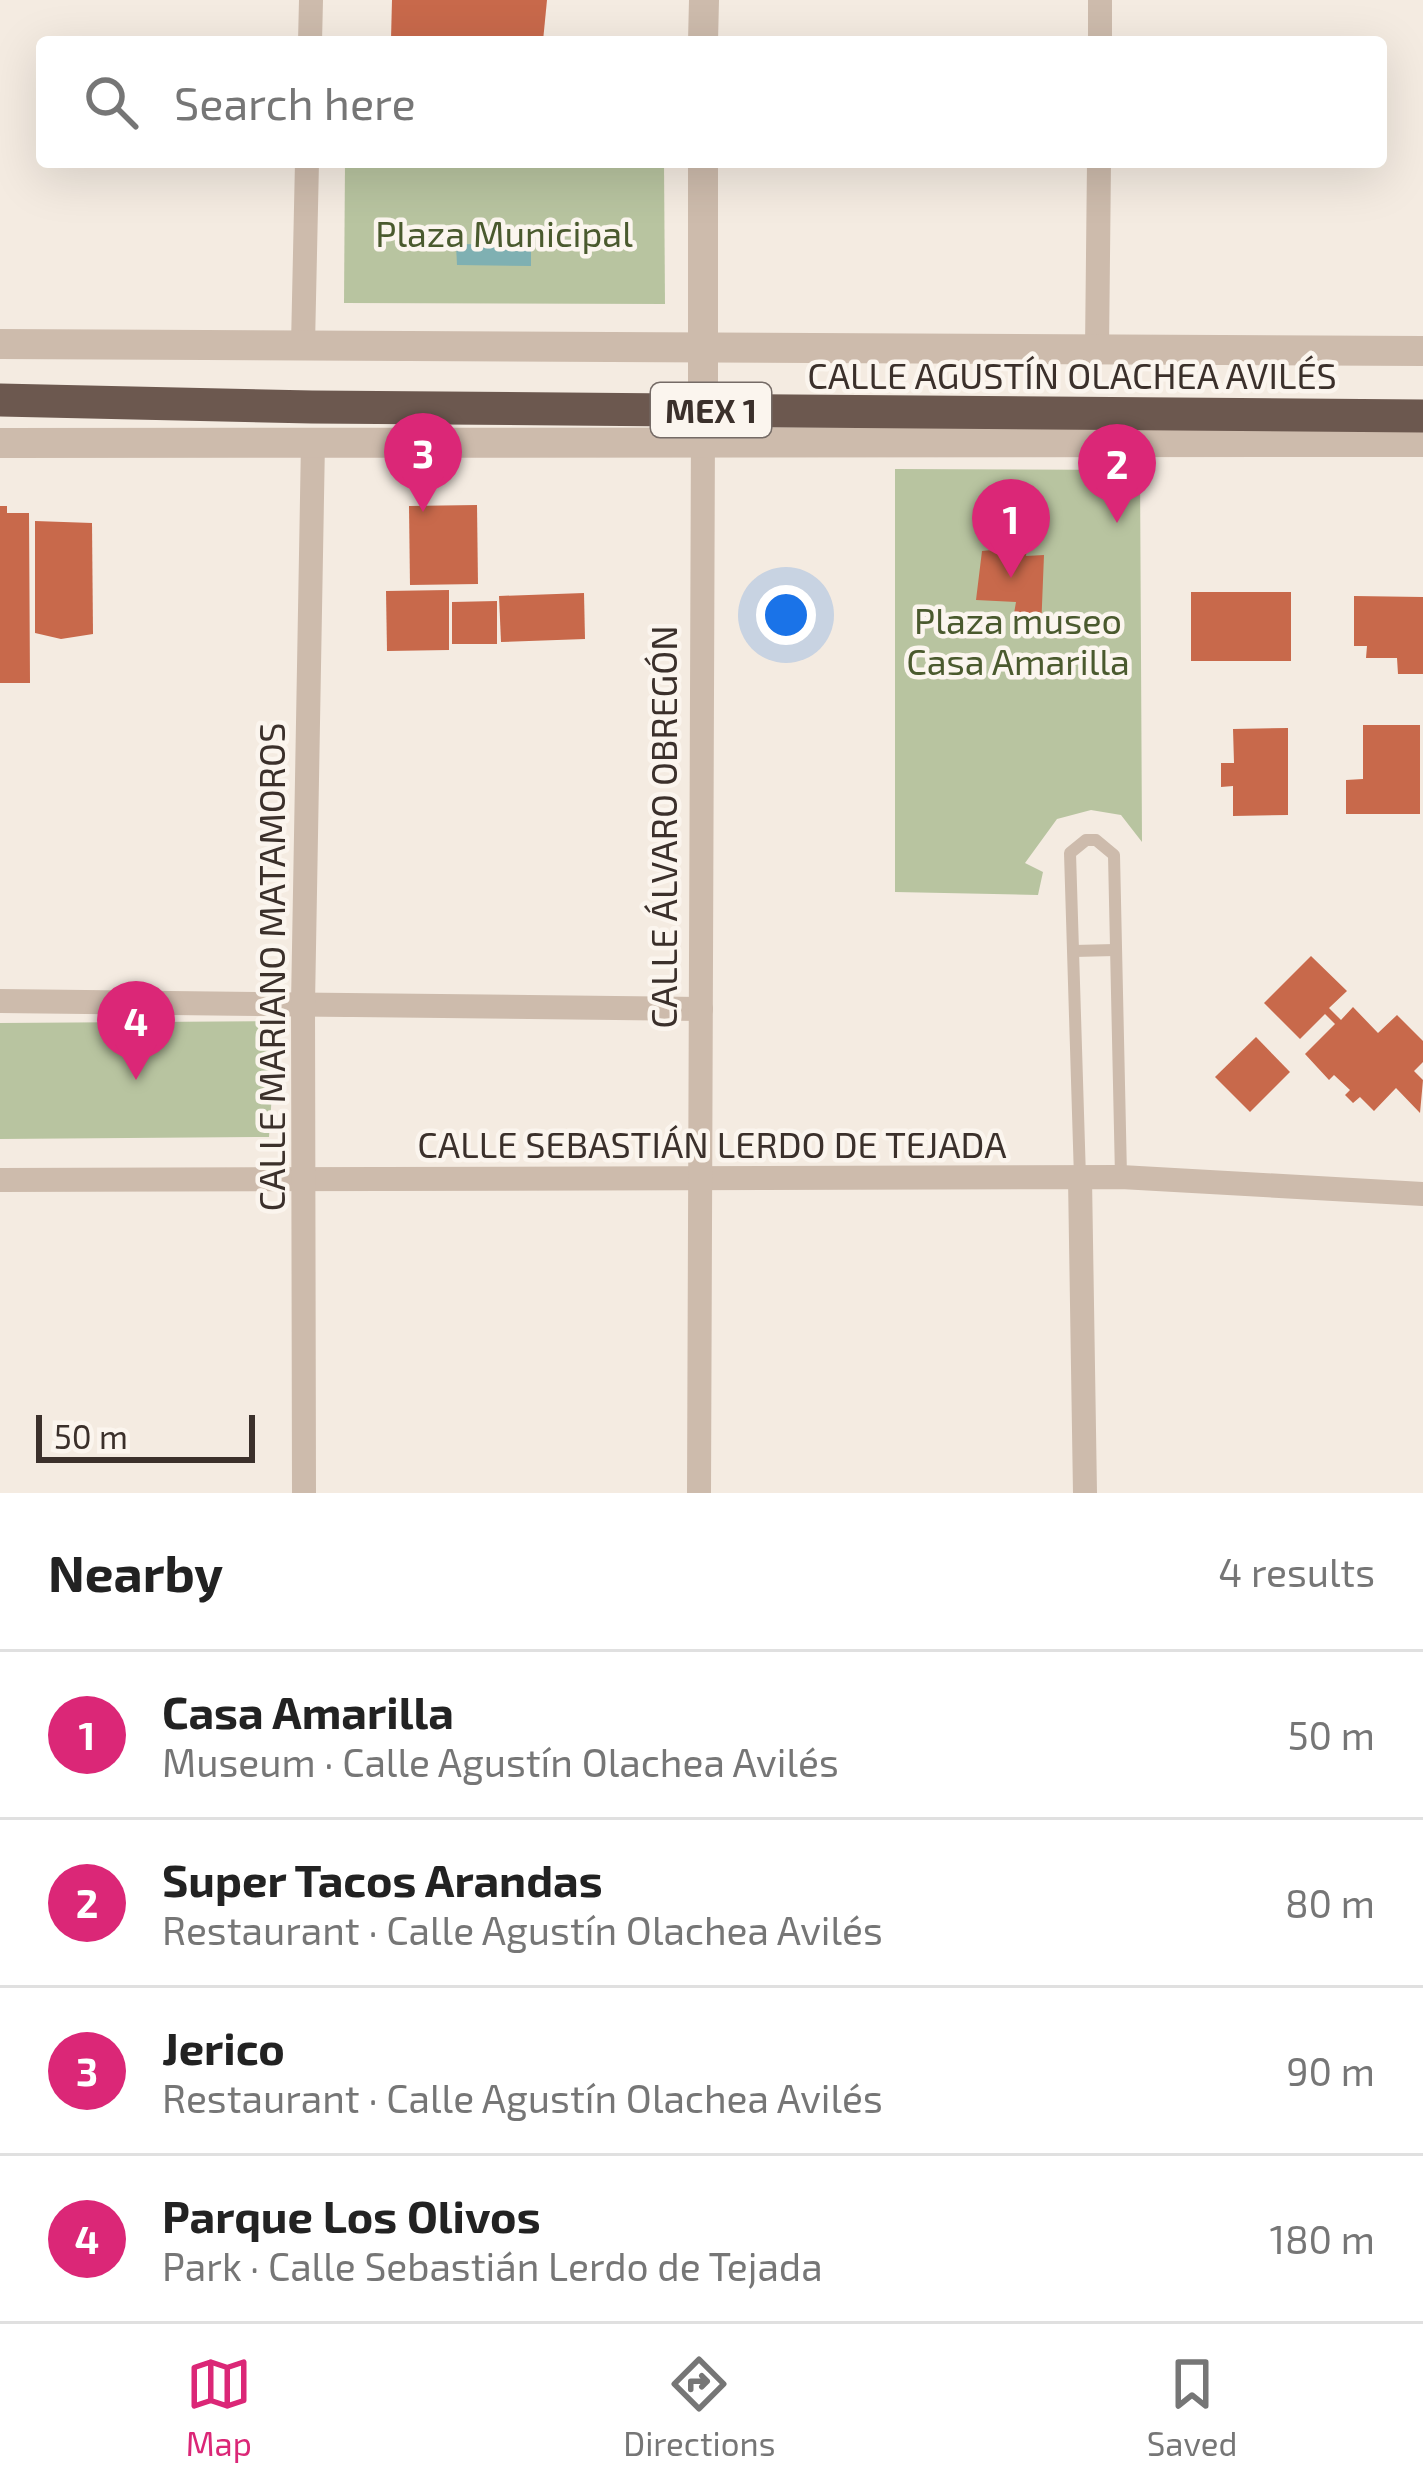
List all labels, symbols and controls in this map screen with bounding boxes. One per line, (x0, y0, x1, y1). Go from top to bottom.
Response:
search box (36, 36, 1387, 168)
icon: search (78, 69, 144, 135)
text: Search here (174, 75, 416, 129)
park label: Plaza Municipal (375, 211, 633, 254)
street label: CALLE AGUSTÍN OLACHEA AVILÉS (807, 353, 1337, 396)
road number: MEX 1 (651, 383, 771, 437)
pin: 3 (384, 413, 462, 512)
pin: 2 (1078, 424, 1156, 523)
pin: 1 (972, 479, 1050, 578)
your location (756, 585, 816, 645)
park label: Plaza museo Casa Amarilla (906, 598, 1130, 682)
street label: CALLE ÁLVARO OBREGÓN (641, 625, 684, 1029)
street label: CALLE MARIANO MATAMOROS (249, 723, 292, 1211)
pin: 4 (97, 981, 175, 1080)
street label: CALLE SEBASTIÁN LERDO DE TEJADA (417, 1122, 1007, 1165)
scale bar (36, 1409, 255, 1462)
text: 50 m (54, 1416, 128, 1456)
text: Nearby (48, 1541, 223, 1602)
text: 4 results (1218, 1548, 1375, 1595)
text: Casa Amarilla (162, 1684, 454, 1738)
text: 1 (79, 1711, 95, 1758)
text: 50 m (1288, 1711, 1375, 1758)
text: Museum · Calle Agustín Olachea Avilés (162, 1738, 839, 1785)
text: Super Tacos Arandas (162, 1852, 603, 1906)
text: 2 (76, 1879, 98, 1926)
text: 80 m (1285, 1879, 1375, 1926)
text: Restaurant · Calle Agustín Olachea Avilés (162, 1906, 883, 1953)
text: Jerico (162, 2020, 285, 2074)
text: 3 (76, 2047, 98, 2094)
text: 90 m (1286, 2047, 1375, 2094)
text: Restaurant · Calle Agustín Olachea Avilés (162, 2074, 883, 2121)
text: Parque Los Olivos (162, 2188, 541, 2242)
text: 4 (75, 2215, 99, 2262)
text: 180 m (1269, 2215, 1375, 2262)
text: Park · Calle Sebastián Lerdo de Tejada (162, 2242, 823, 2289)
tab: Map (186, 2351, 252, 2463)
tab: Directions (623, 2351, 775, 2463)
tab: Saved (1147, 2351, 1237, 2463)

